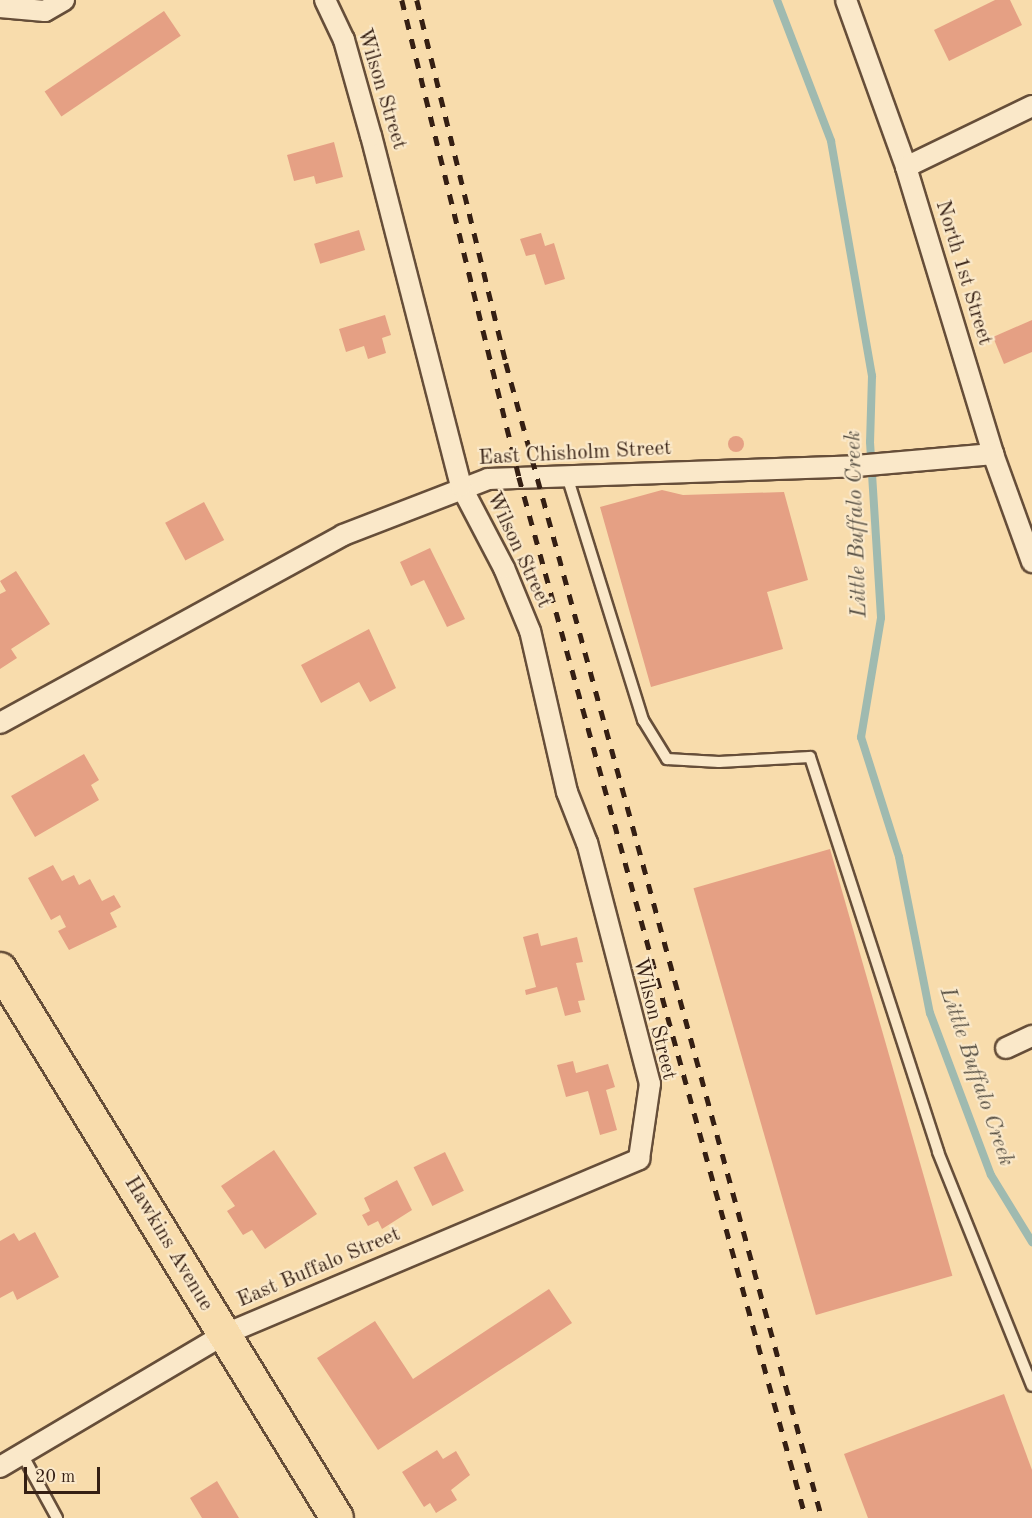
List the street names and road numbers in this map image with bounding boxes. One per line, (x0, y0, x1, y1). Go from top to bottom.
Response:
street label: Wilson Street (351, 25, 411, 153)
street label: North 1st Street (929, 198, 997, 348)
street label: East Chisholm Street (478, 436, 672, 472)
street label: Wilson Street (480, 488, 556, 612)
street label: Wilson Street (627, 955, 681, 1083)
street label: Hawkins Avenue (118, 1172, 218, 1316)
street label: East Buffalo Street (234, 1222, 404, 1314)

